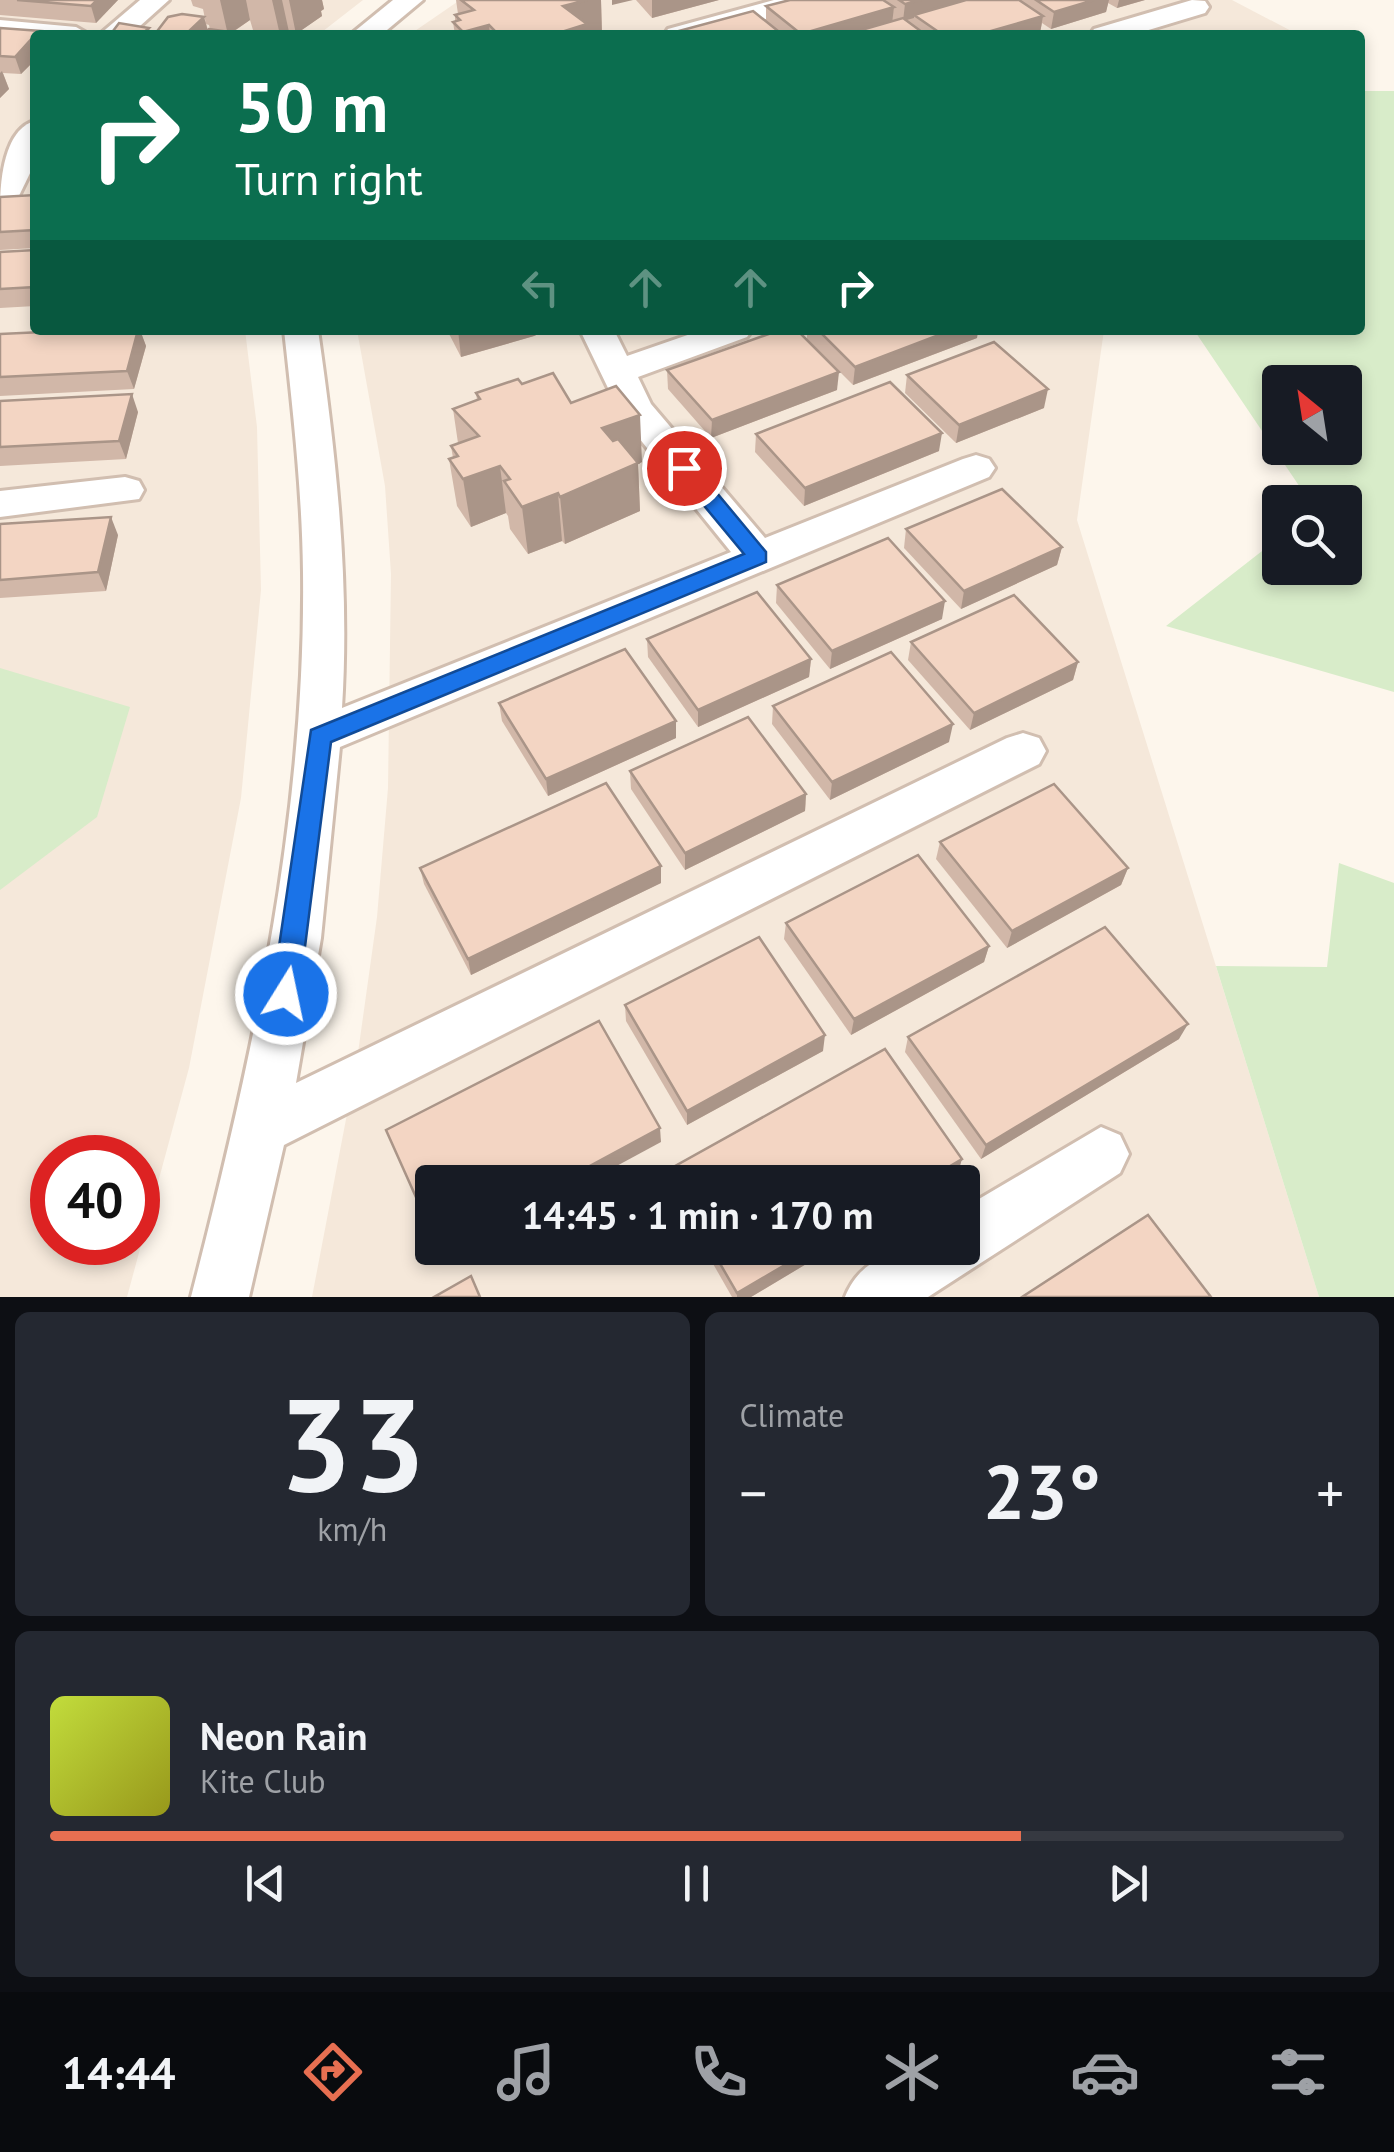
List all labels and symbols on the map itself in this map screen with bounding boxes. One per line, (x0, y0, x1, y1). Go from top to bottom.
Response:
north arrow (1262, 365, 1362, 465)
pin (642, 426, 727, 511)
position arrow (234, 942, 338, 1046)
speed limit sign: 40 (30, 1135, 160, 1265)

